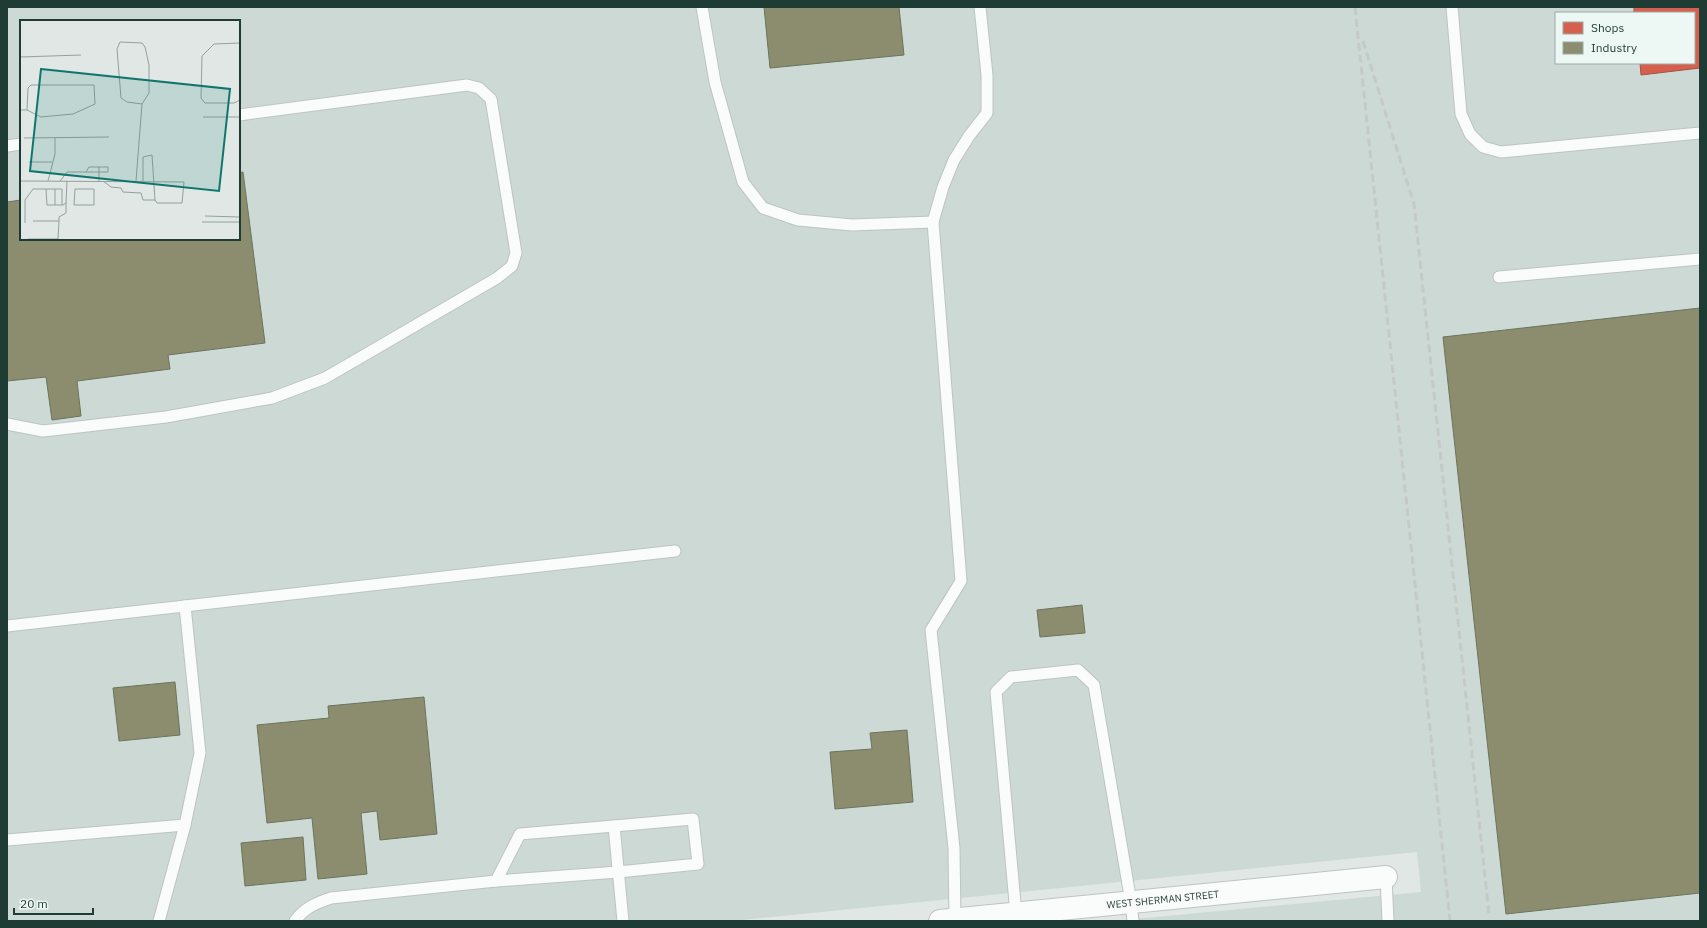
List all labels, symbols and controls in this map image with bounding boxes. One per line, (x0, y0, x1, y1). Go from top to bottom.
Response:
legend (1555, 12, 1695, 64)
inset map (20, 20, 240, 240)
text: Shops (1591, 20, 1624, 35)
text: Industry (1591, 40, 1637, 55)
street label: WEST SHERMAN STREET (1106, 887, 1220, 912)
scale bar (14, 890, 93, 916)
text: 20 m (20, 896, 48, 911)

